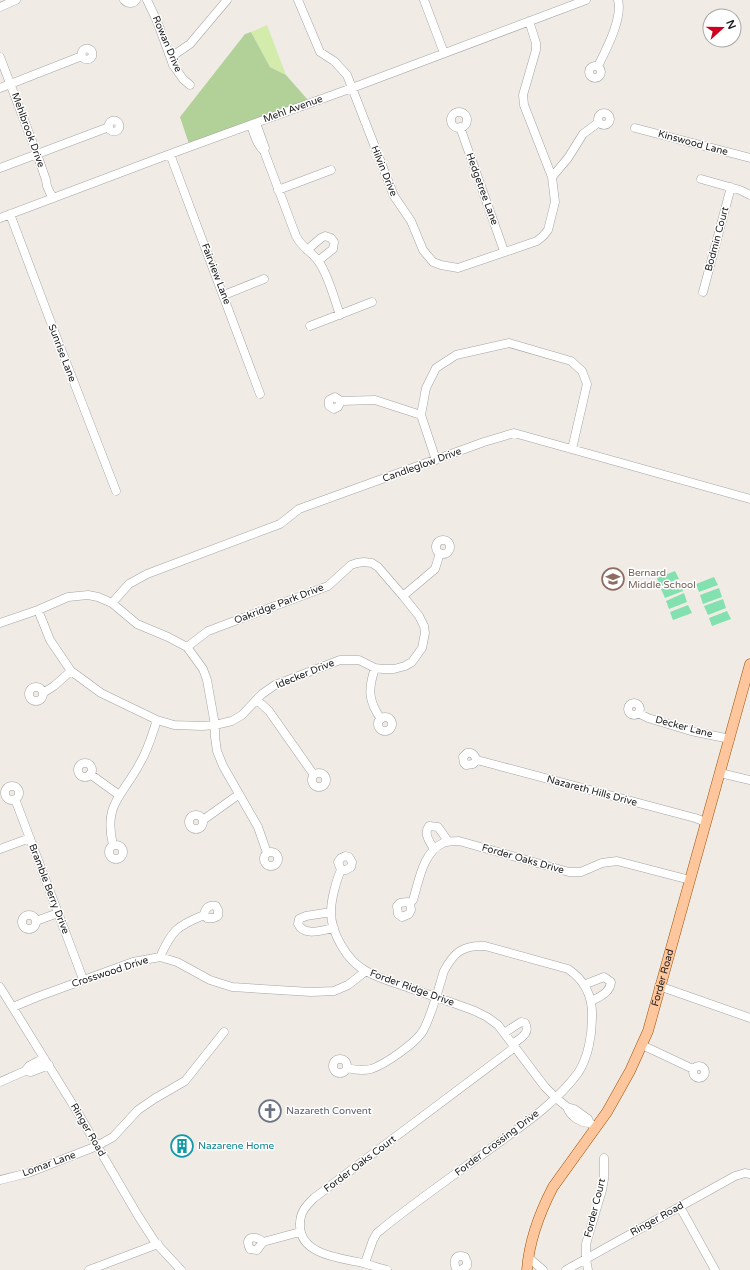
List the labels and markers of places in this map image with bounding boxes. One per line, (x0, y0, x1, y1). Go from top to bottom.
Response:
school or university icon: Bernard Middle School (600, 566, 626, 592)
place label: Bernard Middle School (628, 567, 696, 591)
church icon: Nazareth Convent (257, 1098, 283, 1124)
place label: Nazareth Convent (286, 1105, 372, 1117)
building icon: Nazarene Home (169, 1133, 195, 1159)
place label: Nazarene Home (198, 1140, 275, 1152)

